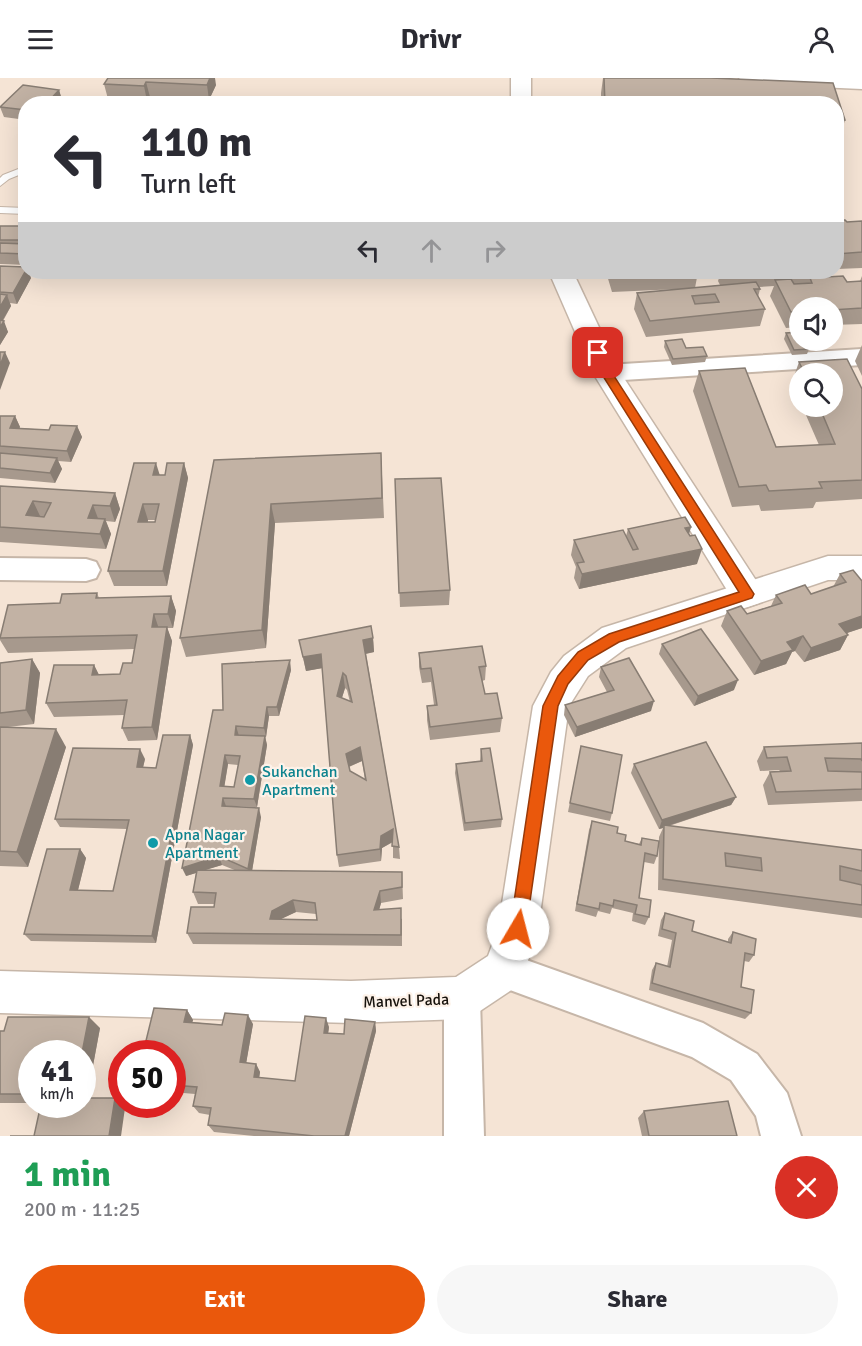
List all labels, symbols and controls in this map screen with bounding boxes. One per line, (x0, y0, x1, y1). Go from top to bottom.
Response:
icon: menu (24, 23, 57, 56)
text: Drivr (401, 23, 461, 56)
icon: person (805, 23, 838, 56)
text: 110 m (141, 117, 252, 168)
icon: left (42, 120, 120, 198)
text: Turn left (141, 168, 236, 201)
icon: left (352, 234, 385, 267)
icon: ahead (415, 234, 448, 267)
icon: right (478, 234, 511, 267)
map controls (789, 297, 843, 417)
button: sound (789, 297, 843, 351)
pin (572, 327, 623, 378)
icon: arrive (581, 336, 614, 369)
button: search (789, 363, 843, 417)
place label: Sukanchan Apartment (262, 762, 338, 800)
marker: Sukanchan Apartment (243, 773, 257, 787)
place label: Apna Nagar Apartment (165, 825, 245, 863)
marker: Apna Nagar Apartment (146, 836, 160, 850)
position arrow (486, 897, 550, 961)
street label: Manvel Pada (363, 990, 449, 1012)
speed limit sign: 50 (108, 1040, 186, 1118)
text: 41 (41, 1053, 73, 1090)
text: km/h (40, 1085, 74, 1103)
text: 1 min (24, 1152, 111, 1197)
button: close (775, 1156, 838, 1219)
text: 200 m · 11:25 (24, 1197, 140, 1222)
button: Exit (24, 1265, 425, 1334)
button: Share (437, 1265, 838, 1334)

